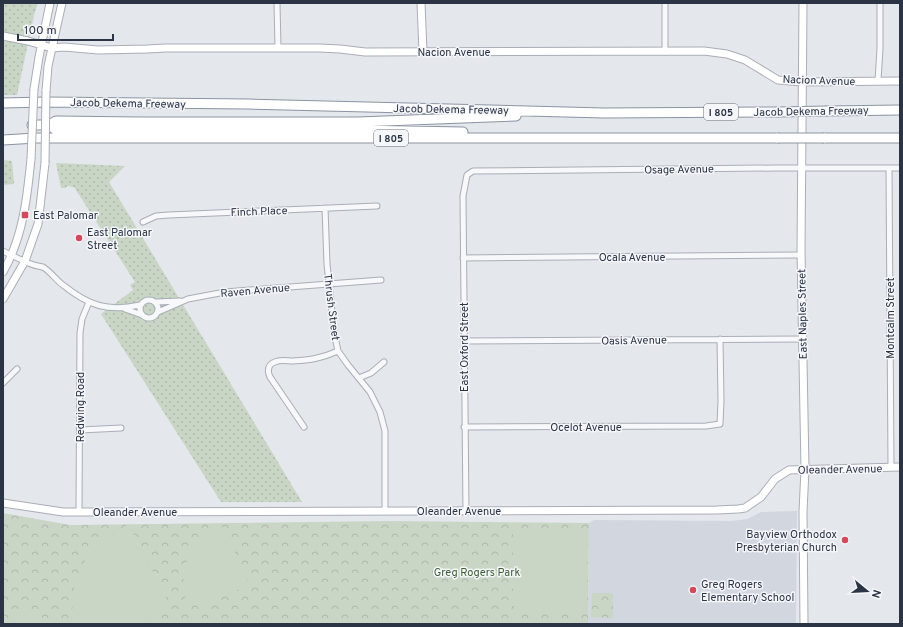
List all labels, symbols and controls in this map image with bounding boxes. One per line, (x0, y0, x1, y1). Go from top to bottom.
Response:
scale bar (18, 16, 113, 42)
text: 100 m (24, 23, 57, 39)
street label: Nacion Avenue (418, 46, 491, 60)
street label: Nacion Avenue (782, 73, 856, 89)
street label: Jacob Dekema Freeway (70, 96, 186, 112)
street label: Jacob Dekema Freeway (393, 102, 509, 118)
road number: I 805 (704, 104, 738, 120)
street label: Jacob Dekema Freeway (753, 104, 869, 120)
road number: I 805 (374, 130, 408, 146)
street label: Osage Avenue (644, 162, 714, 178)
street label: Finch Place (230, 204, 288, 220)
place label: East Palomar (33, 209, 99, 223)
marker: East Palomar (20, 210, 30, 220)
place label: East Palomar Street (87, 226, 153, 253)
marker: East Palomar Street (74, 233, 84, 243)
street label: Ocala Avenue (599, 251, 665, 265)
street label: East Naples Street (795, 269, 811, 359)
street label: Thrush Street (320, 273, 342, 341)
street label: Montcalm Street (884, 277, 898, 359)
street label: Raven Avenue (220, 281, 290, 301)
street label: East Oxford Street (458, 302, 472, 392)
street label: Oasis Avenue (601, 333, 667, 349)
street label: Redwing Road (74, 372, 88, 442)
street label: Ocelot Avenue (550, 421, 622, 435)
street label: Oleander Avenue (798, 462, 882, 478)
street label: Oleander Avenue (417, 505, 501, 519)
street label: Oleander Avenue (93, 506, 177, 520)
place label: Bayview Orthodox Presbyterian Church (736, 528, 837, 555)
marker: Bayview Orthodox Presbyterian Church (840, 535, 850, 545)
park label: Greg Rogers Park (434, 566, 520, 580)
north arrow (847, 571, 887, 611)
place label: Greg Rogers Elementary School (701, 578, 794, 605)
marker: Greg Rogers Elementary School (688, 585, 698, 595)
text: N (868, 588, 883, 600)

